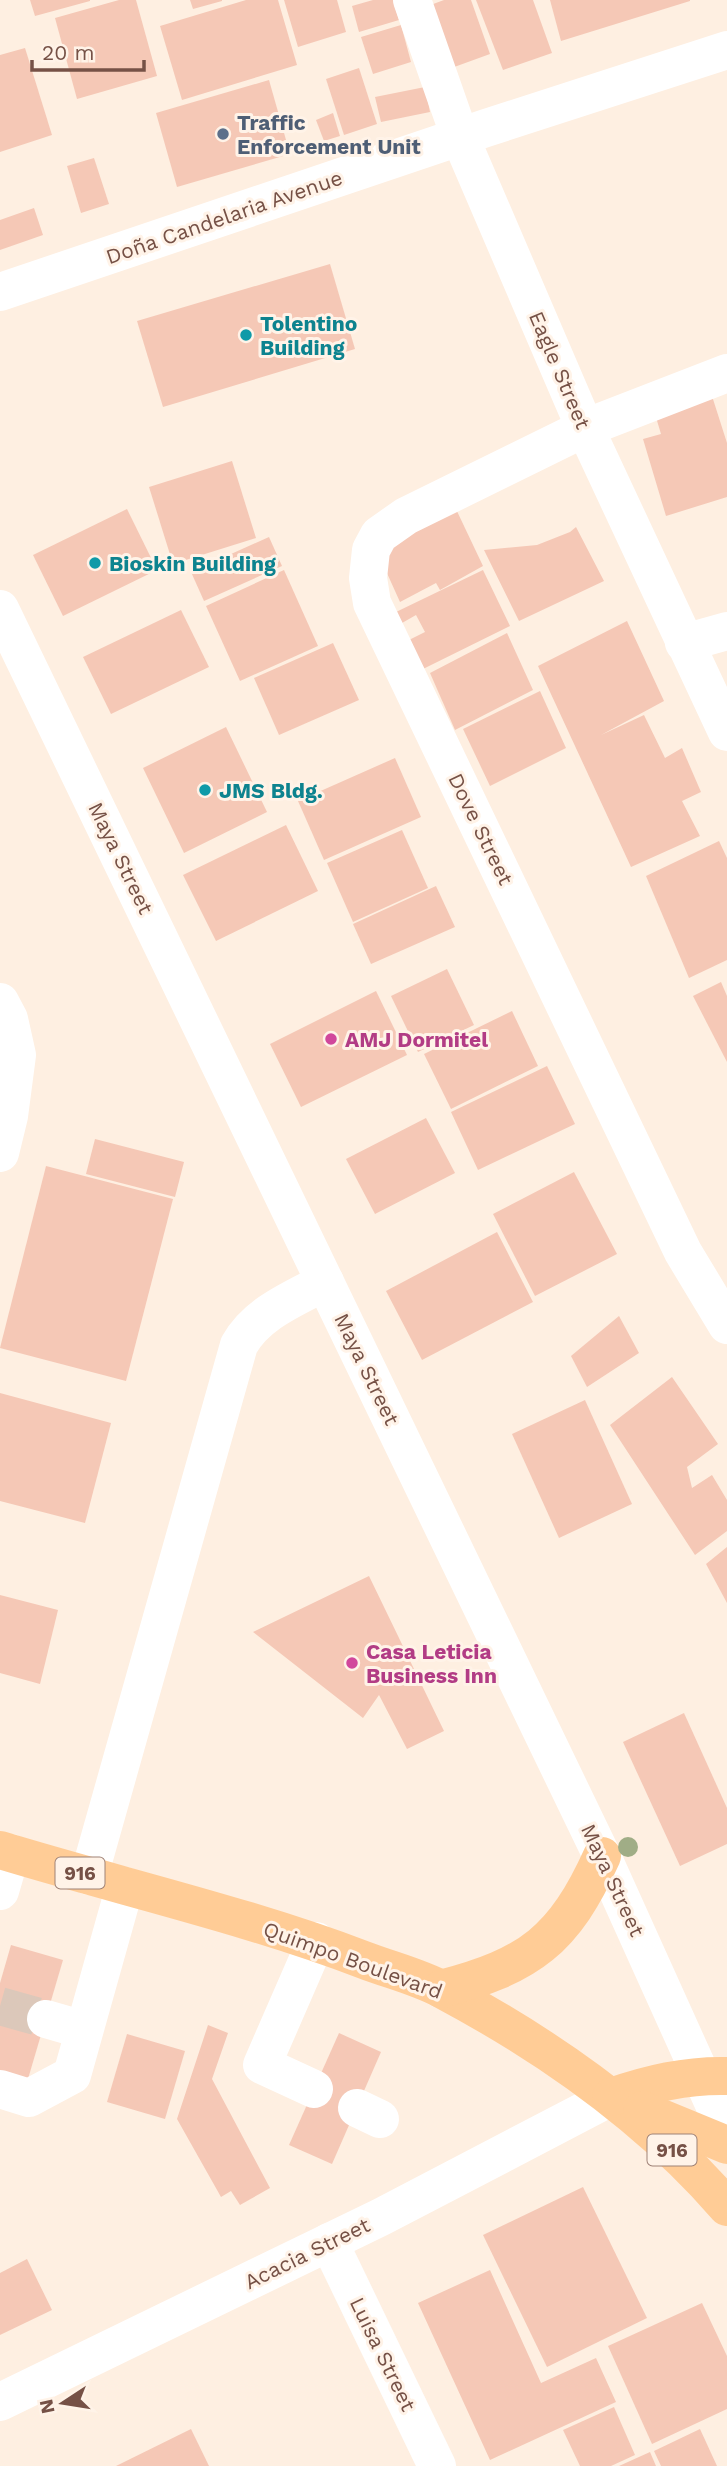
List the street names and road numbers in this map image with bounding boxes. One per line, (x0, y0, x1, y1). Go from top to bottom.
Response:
street label: Doña Candelaria Avenue (103, 165, 345, 269)
street label: Eagle Street (524, 307, 596, 433)
street label: Dove Street (443, 769, 519, 889)
street label: Maya Street (83, 798, 159, 918)
street label: Maya Street (329, 1309, 405, 1429)
street label: Maya Street (576, 1820, 650, 1940)
road number: 916 (56, 1857, 104, 1888)
street label: Quimpo Boulevard (260, 1916, 446, 2004)
road number: 916 (648, 2134, 696, 2166)
street label: Acacia Street (240, 2212, 374, 2294)
street label: Luisa Street (345, 2293, 421, 2415)

